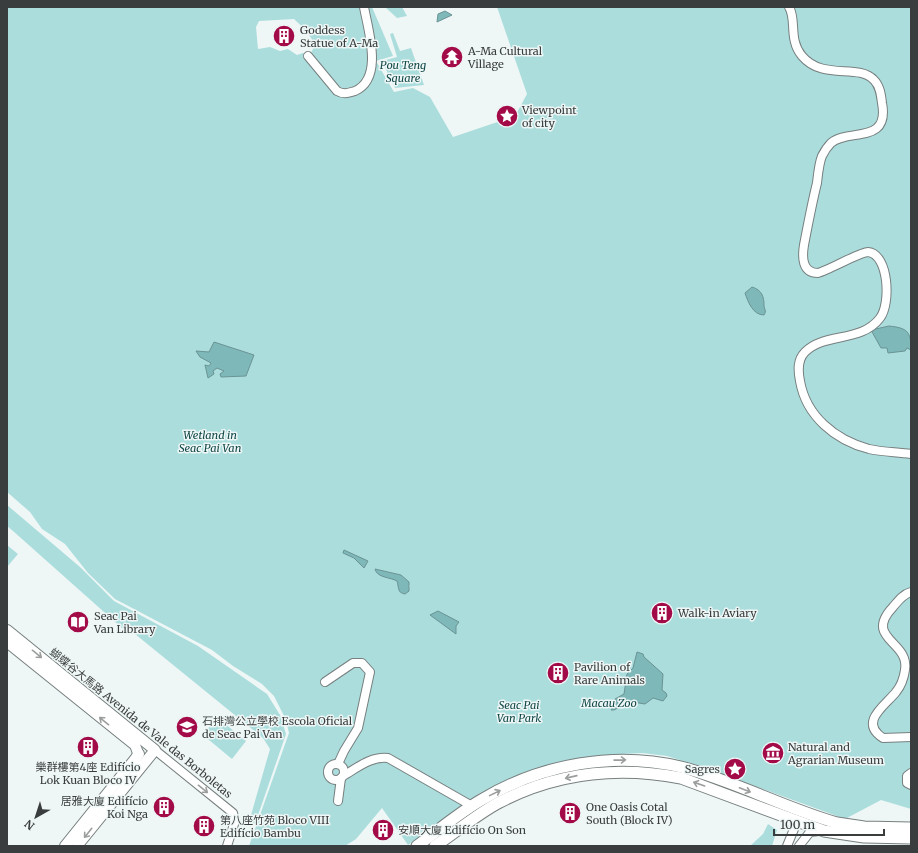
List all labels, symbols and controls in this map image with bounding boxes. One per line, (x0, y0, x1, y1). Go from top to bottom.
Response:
building icon: Goddess Statue of A-Ma (271, 23, 297, 49)
place label: Goddess Statue of A-Ma (300, 23, 378, 50)
temple icon: A-Ma Cultural Village (439, 44, 465, 70)
place label: A-Ma Cultural Village (467, 44, 543, 71)
park label: Pou Teng Square (380, 58, 426, 85)
place icon: Viewpoint of city (494, 103, 520, 129)
place label: Viewpoint of city (521, 103, 577, 130)
park label: Wetland in Seac Pai Van (179, 428, 242, 455)
building icon: Walk-in Aviary (649, 600, 675, 626)
place label: Walk-in Aviary (677, 606, 757, 620)
library icon: Seac Pai Van Library (65, 609, 91, 635)
place label: Seac Pai Van Library (93, 609, 156, 636)
street label: 蝴蝶谷大馬路 Avenida de Vale das Borboletas (47, 645, 235, 801)
one-way arrow (32, 650, 43, 659)
building icon: Pavilion of Rare Animals (545, 660, 571, 686)
place label: Pavilion of Rare Animals (574, 660, 645, 687)
park label: Macau Zoo (580, 696, 637, 710)
park label: Seac Pai Van Park (497, 698, 541, 725)
school or university icon: 石排灣公立學校 Escola Oficial de Seac Pai Van (174, 714, 200, 740)
place label: 石排灣公立學校 Escola Oficial de Seac Pai Van (202, 714, 353, 741)
one-way arrow (99, 716, 110, 725)
building icon: 樂群樓第4座 Edifício Lok Kuan Bloco IV (75, 734, 101, 760)
museum icon: Natural and Agrarian Museum (760, 740, 786, 766)
place label: Natural and Agrarian Museum (787, 740, 884, 767)
one-way arrow (613, 756, 626, 764)
place icon: Sagres (722, 756, 748, 782)
place label: 樂群樓第4座 Edifício Lok Kuan Bloco IV (36, 760, 141, 787)
place label: Sagres (685, 762, 720, 776)
one-way arrow (565, 773, 578, 781)
one-way arrow (693, 780, 705, 788)
one-way arrow (198, 784, 209, 793)
one-way arrow (739, 786, 751, 794)
one-way arrow (489, 788, 501, 796)
place label: 居雅大廈 Edifício Koi Nga (61, 794, 149, 821)
building icon: 居雅大廈 Edifício Koi Nga (151, 794, 177, 820)
north arrow (16, 797, 56, 837)
building icon: One Oasis Cotal South (Block IV) (557, 800, 583, 826)
place label: One Oasis Cotal South (Block IV) (586, 800, 673, 827)
scale bar (774, 811, 884, 837)
building icon: 第八座竹苑 Bloco VIII Edifício Bambu (191, 813, 217, 839)
place label: 第八座竹苑 Bloco VIII Edifício Bambu (220, 813, 329, 840)
text: N (22, 816, 37, 833)
building icon: 安順大廈 Edifício On Son (370, 817, 396, 843)
text: 100 m (780, 817, 815, 832)
place label: 安順大廈 Edifício On Son (398, 823, 527, 837)
one-way arrow (84, 827, 92, 838)

